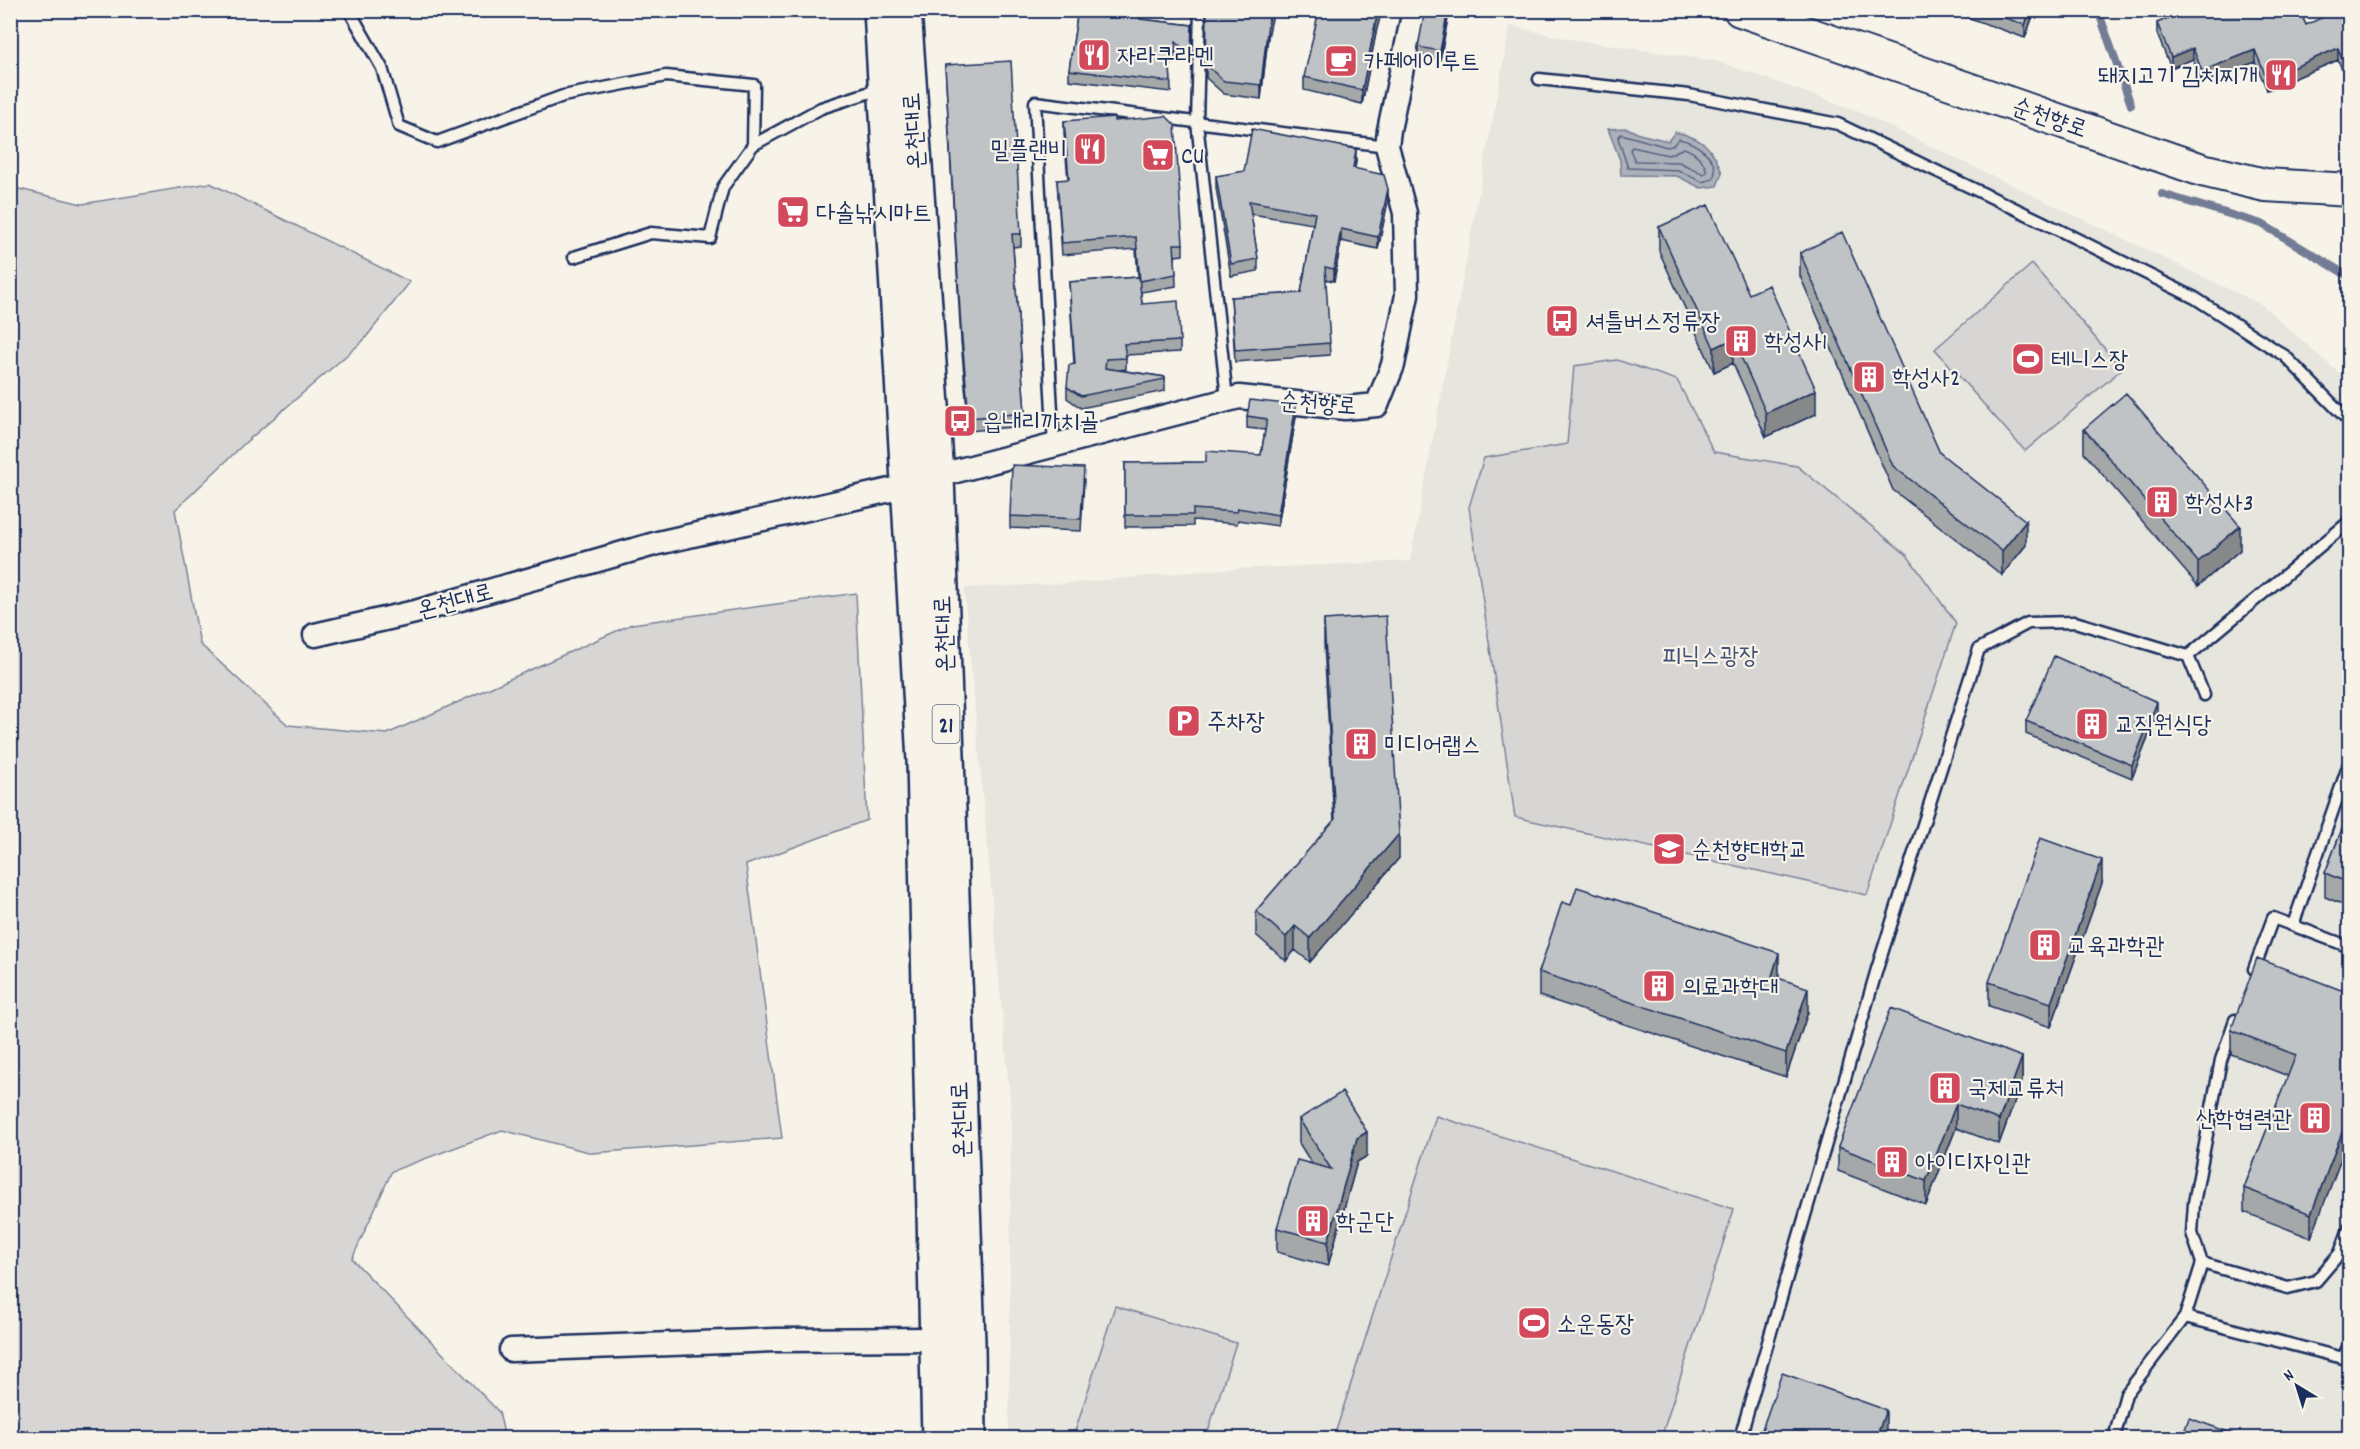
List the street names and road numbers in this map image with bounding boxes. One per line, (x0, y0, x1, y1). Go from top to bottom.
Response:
street label: 온천대로 (896, 91, 936, 171)
street label: 순천향로 (2007, 91, 2091, 148)
street label: 순천향로 (1278, 386, 1358, 426)
street label: 온천대로 (414, 576, 497, 629)
street label: 온천대로 (928, 595, 964, 673)
road number: 21 (932, 705, 960, 743)
street label: 온천대로 (945, 1081, 981, 1159)

